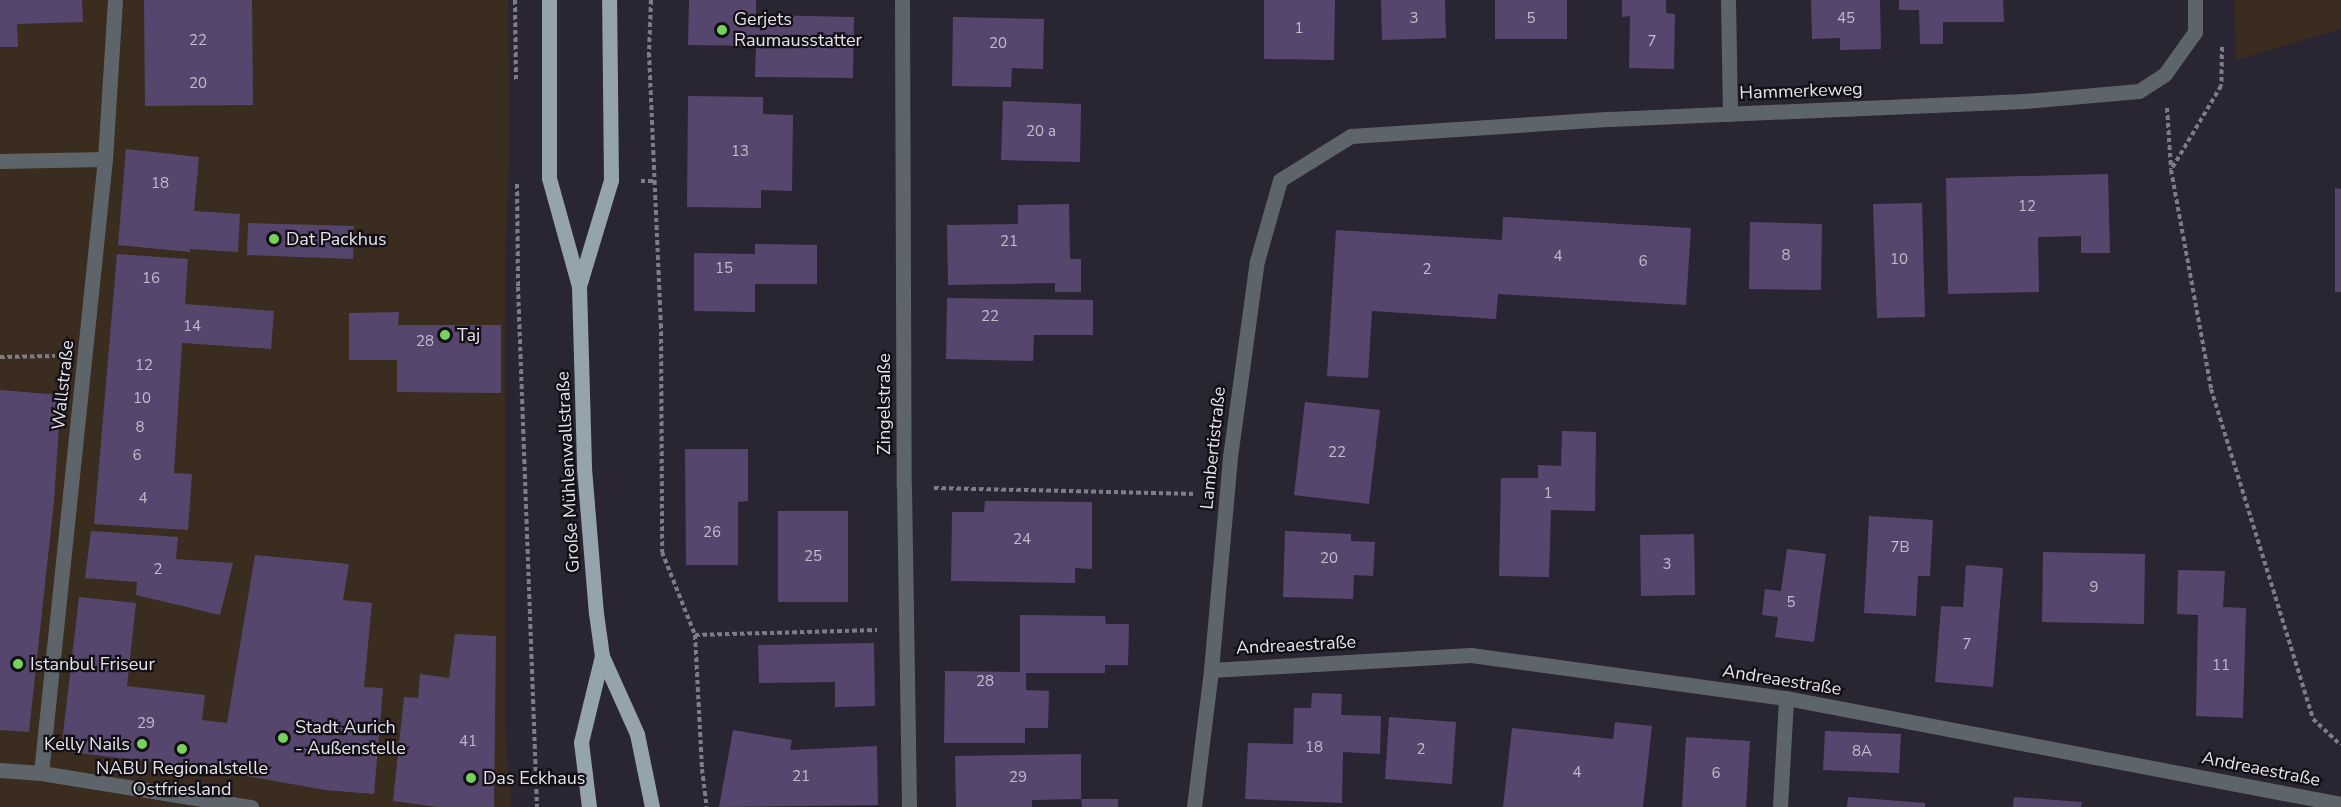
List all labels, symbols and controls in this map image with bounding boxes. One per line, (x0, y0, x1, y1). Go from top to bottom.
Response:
place label: Gerjets Raumausstatter (734, 9, 862, 52)
house number: 3 (1410, 10, 1418, 28)
house number: 5 (1527, 10, 1535, 28)
house number: 45 (1837, 10, 1855, 28)
house number: 1 (1295, 20, 1303, 38)
marker: Gerjets Raumausstatter (715, 23, 729, 37)
house number: 22 (189, 32, 207, 50)
house number: 7 (1648, 33, 1656, 51)
house number: 20 (989, 35, 1007, 53)
house number: 20 (189, 75, 207, 93)
street label: Hammerkeweg (1739, 78, 1863, 104)
house number: 20 a (1026, 123, 1056, 141)
house number: 13 (731, 143, 749, 161)
house number: 18 (151, 175, 169, 193)
house number: 12 (2018, 198, 2036, 216)
place label: Dat Packhus (286, 228, 387, 250)
marker: Dat Packhus (267, 232, 281, 246)
house number: 21 (1000, 233, 1018, 251)
house number: 8 (1782, 247, 1790, 265)
house number: 4 (1554, 248, 1562, 266)
house number: 10 (1890, 251, 1908, 269)
house number: 6 (1639, 253, 1647, 271)
house number: 15 (715, 260, 733, 278)
house number: 2 (1423, 261, 1431, 279)
house number: 16 (142, 270, 160, 288)
house number: 22 (981, 308, 999, 326)
house number: 14 (183, 318, 201, 336)
place label: Taj (457, 324, 480, 346)
marker: Taj (438, 328, 452, 342)
house number: 28 (416, 333, 434, 351)
street label: Wallstraße (48, 339, 78, 431)
street label: Zingelstraße (873, 353, 895, 455)
house number: 12 (135, 357, 153, 375)
street label: Große Mühlenwallstraße (552, 371, 584, 573)
street label: Lambertistraße (1196, 385, 1230, 511)
house number: 10 (133, 390, 151, 408)
house number: 8 (136, 419, 144, 437)
house number: 22 (1328, 444, 1346, 462)
house number: 6 (133, 447, 141, 465)
house number: 1 (1544, 485, 1552, 503)
house number: 4 (139, 490, 147, 508)
house number: 26 (703, 524, 721, 542)
house number: 24 (1013, 531, 1031, 549)
house number: 7B (1890, 539, 1910, 557)
house number: 25 (804, 548, 822, 566)
house number: 20 (1320, 550, 1338, 568)
house number: 3 (1663, 556, 1671, 574)
house number: 2 (154, 561, 162, 579)
house number: 9 (2090, 579, 2098, 597)
house number: 5 (1787, 594, 1795, 612)
street label: Andreaestraße (1235, 631, 1357, 659)
house number: 7 (1963, 636, 1971, 654)
place label: Istanbul Friseur (30, 653, 155, 675)
marker: Istanbul Friseur (11, 657, 25, 671)
house number: 11 (2212, 657, 2230, 675)
street label: Andreaestraße (1721, 660, 1843, 700)
house number: 28 (976, 673, 994, 691)
house number: 29 (137, 715, 155, 733)
place label: Stadt Aurich - Außenstelle (295, 717, 406, 760)
marker: Stadt Aurich - Außenstelle (276, 731, 290, 745)
place label: Kelly Nails (44, 733, 130, 755)
house number: 41 (459, 733, 477, 751)
marker: Kelly Nails (135, 737, 149, 751)
house number: 18 (1305, 739, 1323, 757)
house number: 2 (1417, 741, 1425, 759)
marker: NABU Regionalstelle Ostfriesland (175, 742, 189, 756)
house number: 8A (1852, 743, 1872, 761)
street label: Andreaestraße (2200, 747, 2322, 791)
place label: NABU Regionalstelle Ostfriesland (96, 758, 268, 800)
house number: 4 (1573, 764, 1581, 782)
house number: 6 (1712, 765, 1720, 783)
place label: Das Eckhaus (483, 767, 585, 789)
house number: 21 (792, 768, 810, 786)
house number: 29 (1009, 769, 1027, 787)
marker: Das Eckhaus (464, 771, 478, 785)

